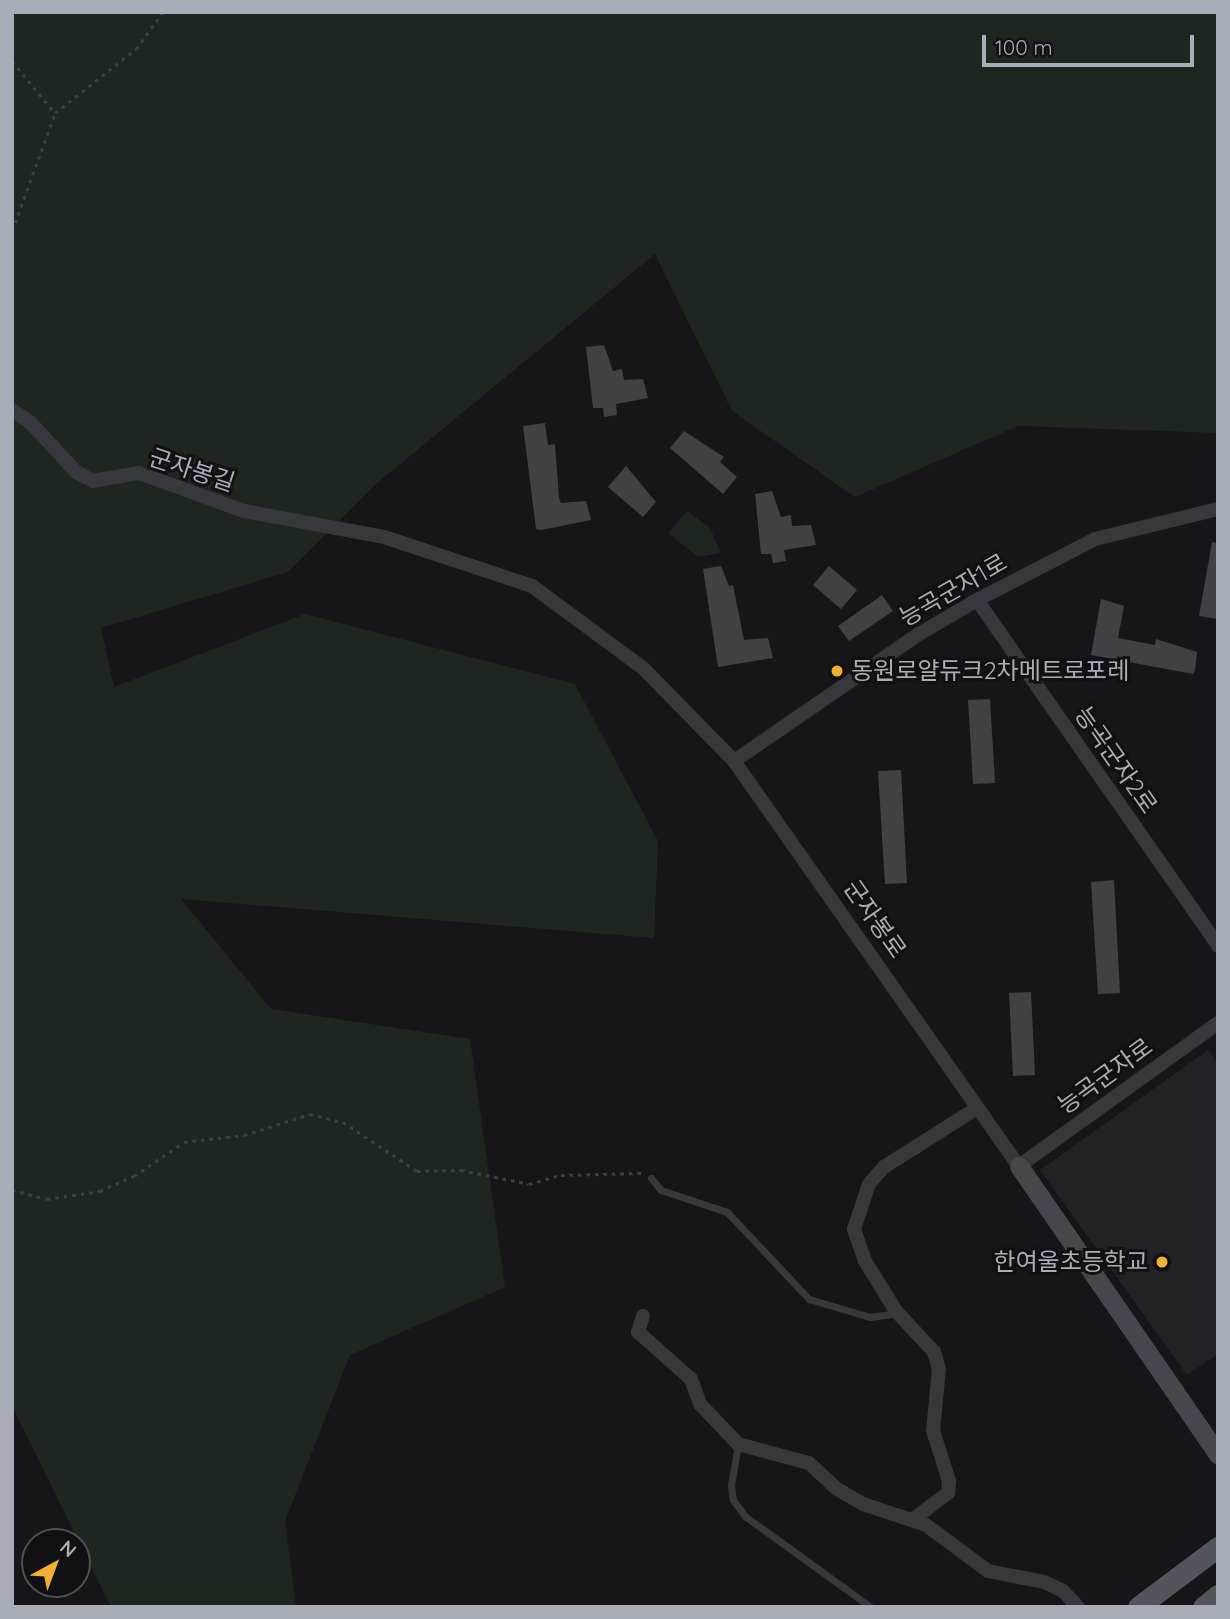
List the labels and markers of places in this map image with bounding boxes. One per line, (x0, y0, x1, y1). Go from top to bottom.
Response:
place label: 동원로얄듀크2차메트로포레 (851, 657, 1129, 685)
marker: 동원로얄듀크2차메트로포레 (829, 663, 845, 679)
place label: 한여울초등학교 (993, 1248, 1148, 1276)
marker: 한여울초등학교 (1154, 1254, 1170, 1270)

